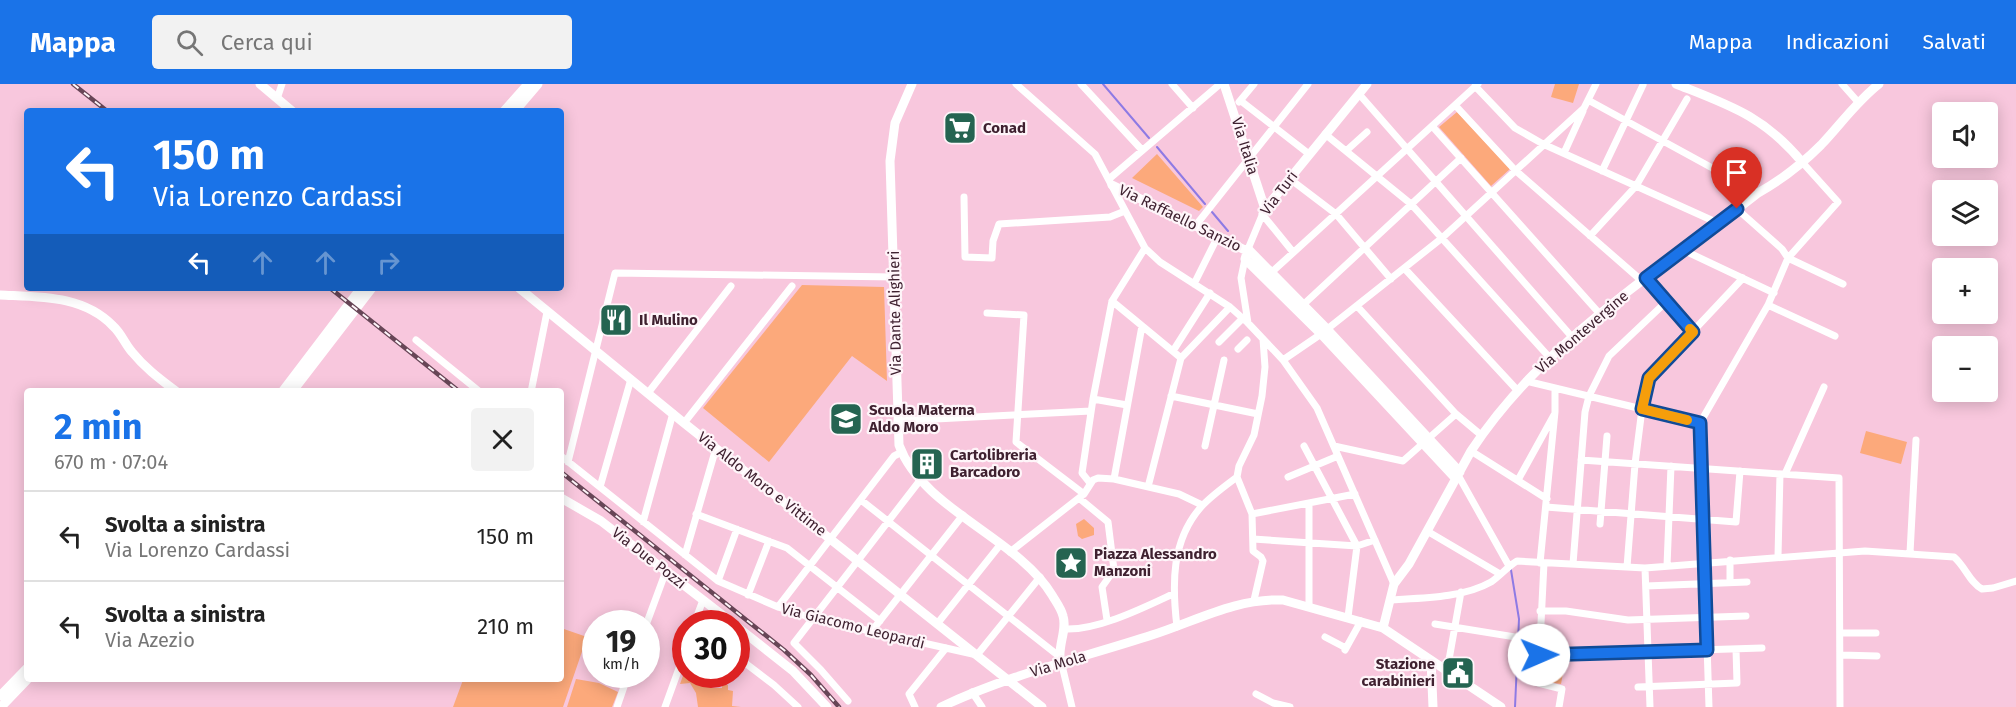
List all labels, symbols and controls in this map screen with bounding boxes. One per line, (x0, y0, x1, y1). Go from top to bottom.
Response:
search box (152, 15, 572, 69)
text: Mappa (30, 26, 116, 59)
icon: search (173, 26, 206, 59)
text: Cerca qui (221, 29, 313, 56)
text: Mappa (1689, 29, 1753, 55)
text: Indicazioni (1786, 29, 1889, 55)
text: Salvati (1922, 29, 1986, 55)
map controls (1932, 102, 1998, 402)
button: sound (1932, 102, 1998, 168)
supermarket icon: Conad (942, 110, 978, 146)
street label: Via Italia (1228, 115, 1262, 177)
place label: Conad (983, 119, 1026, 137)
text: 150 m (153, 130, 265, 180)
icon: left (54, 132, 132, 210)
pin (1711, 147, 1762, 209)
icon: arrive (1720, 156, 1753, 189)
street label: Via Turi (1257, 167, 1301, 219)
button: layers (1932, 180, 1998, 246)
text: Via Lorenzo Cardassi (153, 181, 403, 213)
street label: Via Raffaello Sanzio (1116, 181, 1244, 255)
icon: left (183, 246, 216, 279)
icon: ahead (246, 246, 279, 279)
icon: ahead (309, 246, 342, 279)
icon: right (372, 246, 405, 279)
street label: Via Dante Alighieri (885, 250, 905, 376)
button: + (1932, 258, 1998, 324)
street label: Via Montevergine (1532, 287, 1632, 377)
restaurant icon: Il Mulino (598, 302, 634, 338)
place label: Il Mulino (639, 311, 698, 329)
button: − (1932, 336, 1998, 402)
school or university icon: Scuola Materna Aldo Moro (828, 401, 864, 437)
place label: Scuola Materna Aldo Moro (868, 401, 975, 436)
text: 2 min (54, 405, 143, 449)
button: close (471, 408, 534, 471)
street label: Via Aldo Moro e Vittime (694, 428, 830, 540)
building icon: Cartolibreria Barcadoro (909, 446, 945, 482)
place label: Cartolibreria Barcadoro (950, 446, 1037, 481)
text: 670 m · 07:04 (54, 450, 168, 474)
text: Svolta a sinistra (105, 511, 266, 538)
icon: left (54, 520, 87, 553)
text: 150 m (476, 523, 534, 550)
street label: Via Due Pozzi (608, 523, 690, 593)
text: Via Lorenzo Cardassi (105, 538, 290, 562)
place icon: Piazza Alessandro Manzoni (1053, 545, 1089, 581)
place label: Piazza Alessandro Manzoni (1094, 545, 1217, 580)
street label: Via Giacomo Leopardi (779, 599, 927, 653)
text: Svolta a sinistra (105, 601, 266, 628)
icon: left (54, 610, 87, 643)
speed limit sign: 30 (672, 610, 750, 688)
text: 210 m (477, 613, 534, 640)
position arrow (1507, 623, 1571, 687)
text: 19 (606, 624, 636, 660)
text: Via Azezio (105, 628, 195, 652)
street label: Via Mola (1028, 647, 1088, 681)
text: km/h (602, 655, 640, 673)
place label: Stazione carabinieri (1361, 655, 1435, 690)
public building icon: Stazione carabinieri (1440, 655, 1476, 691)

